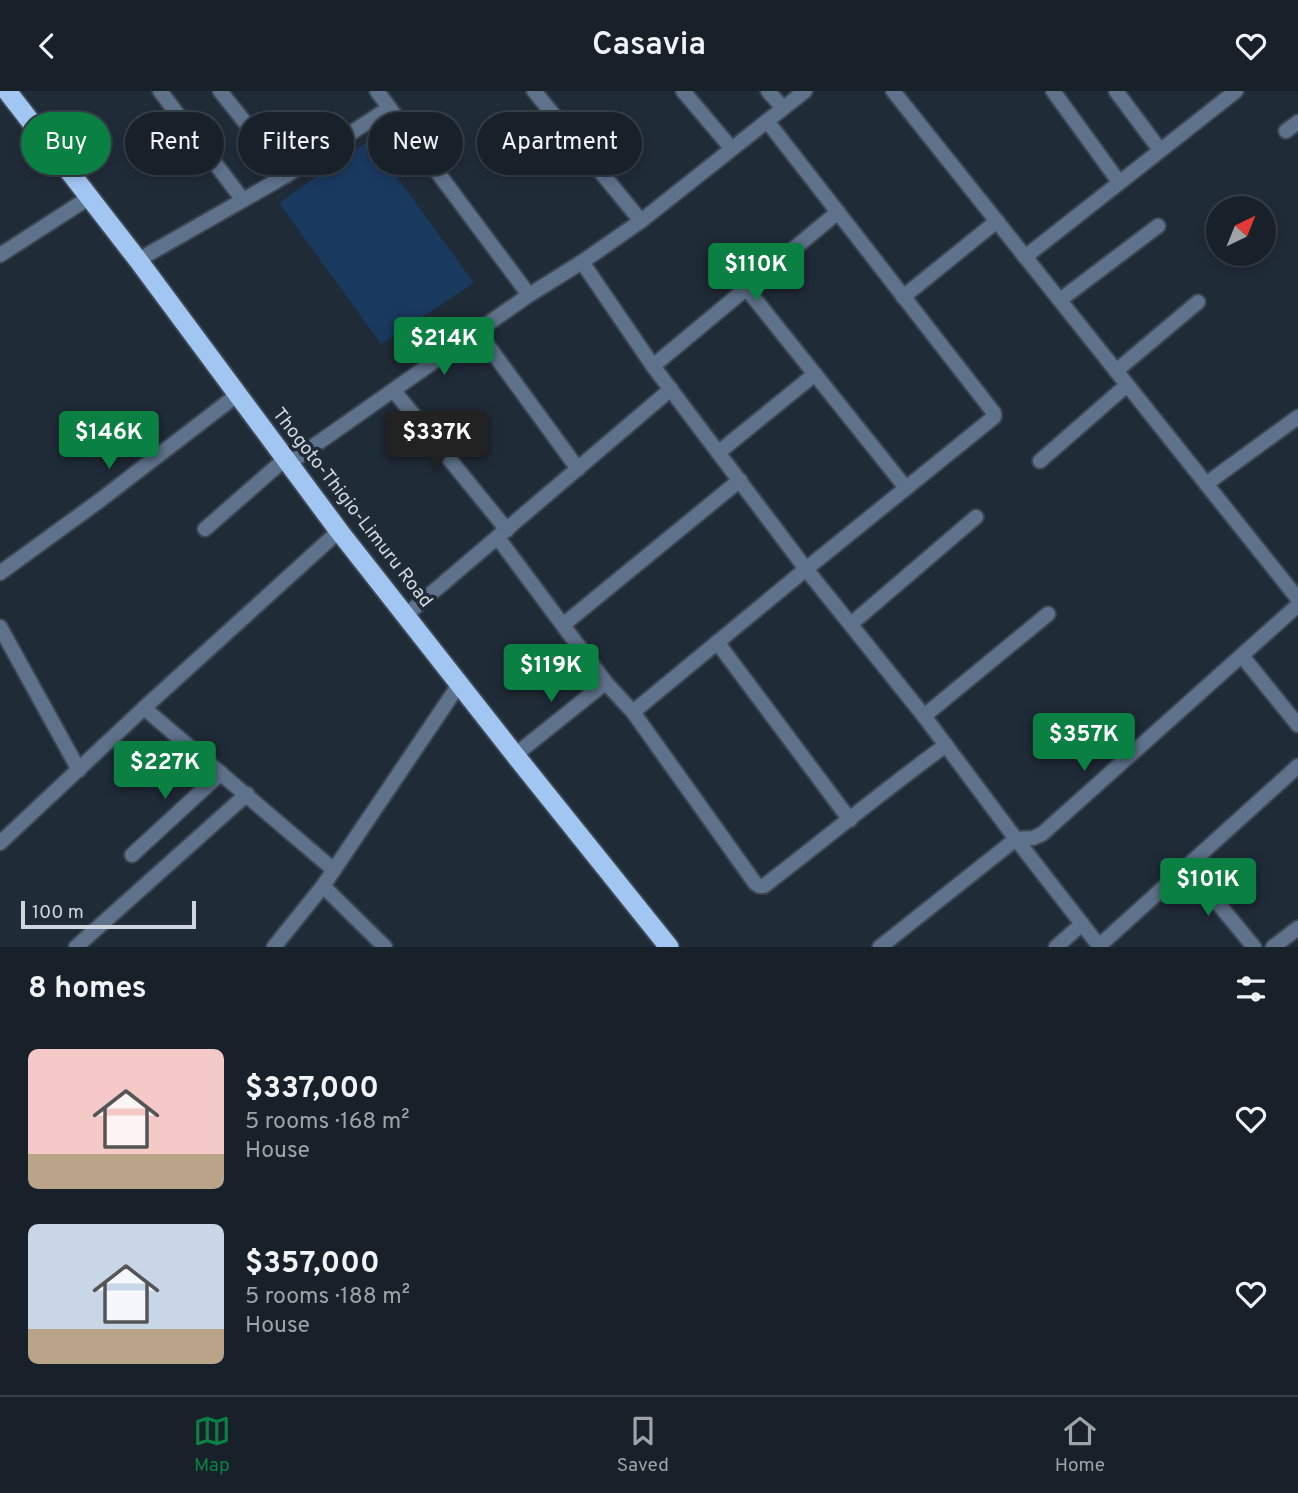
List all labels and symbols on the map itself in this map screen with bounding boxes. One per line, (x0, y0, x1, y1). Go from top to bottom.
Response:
north arrow (1206, 196, 1276, 266)
pin: $110K (707, 243, 805, 303)
pin: $214K (395, 317, 493, 377)
street label: Thogoto-Thigio-Limuru Road (266, 403, 438, 613)
pin: $146K (60, 411, 158, 471)
pin: $337K (388, 411, 486, 471)
pin: $119K (502, 645, 600, 704)
pin: $357K (1035, 713, 1133, 773)
pin: $227K (116, 741, 214, 801)
pin: $101K (1159, 859, 1257, 918)
scale bar (21, 898, 196, 930)

